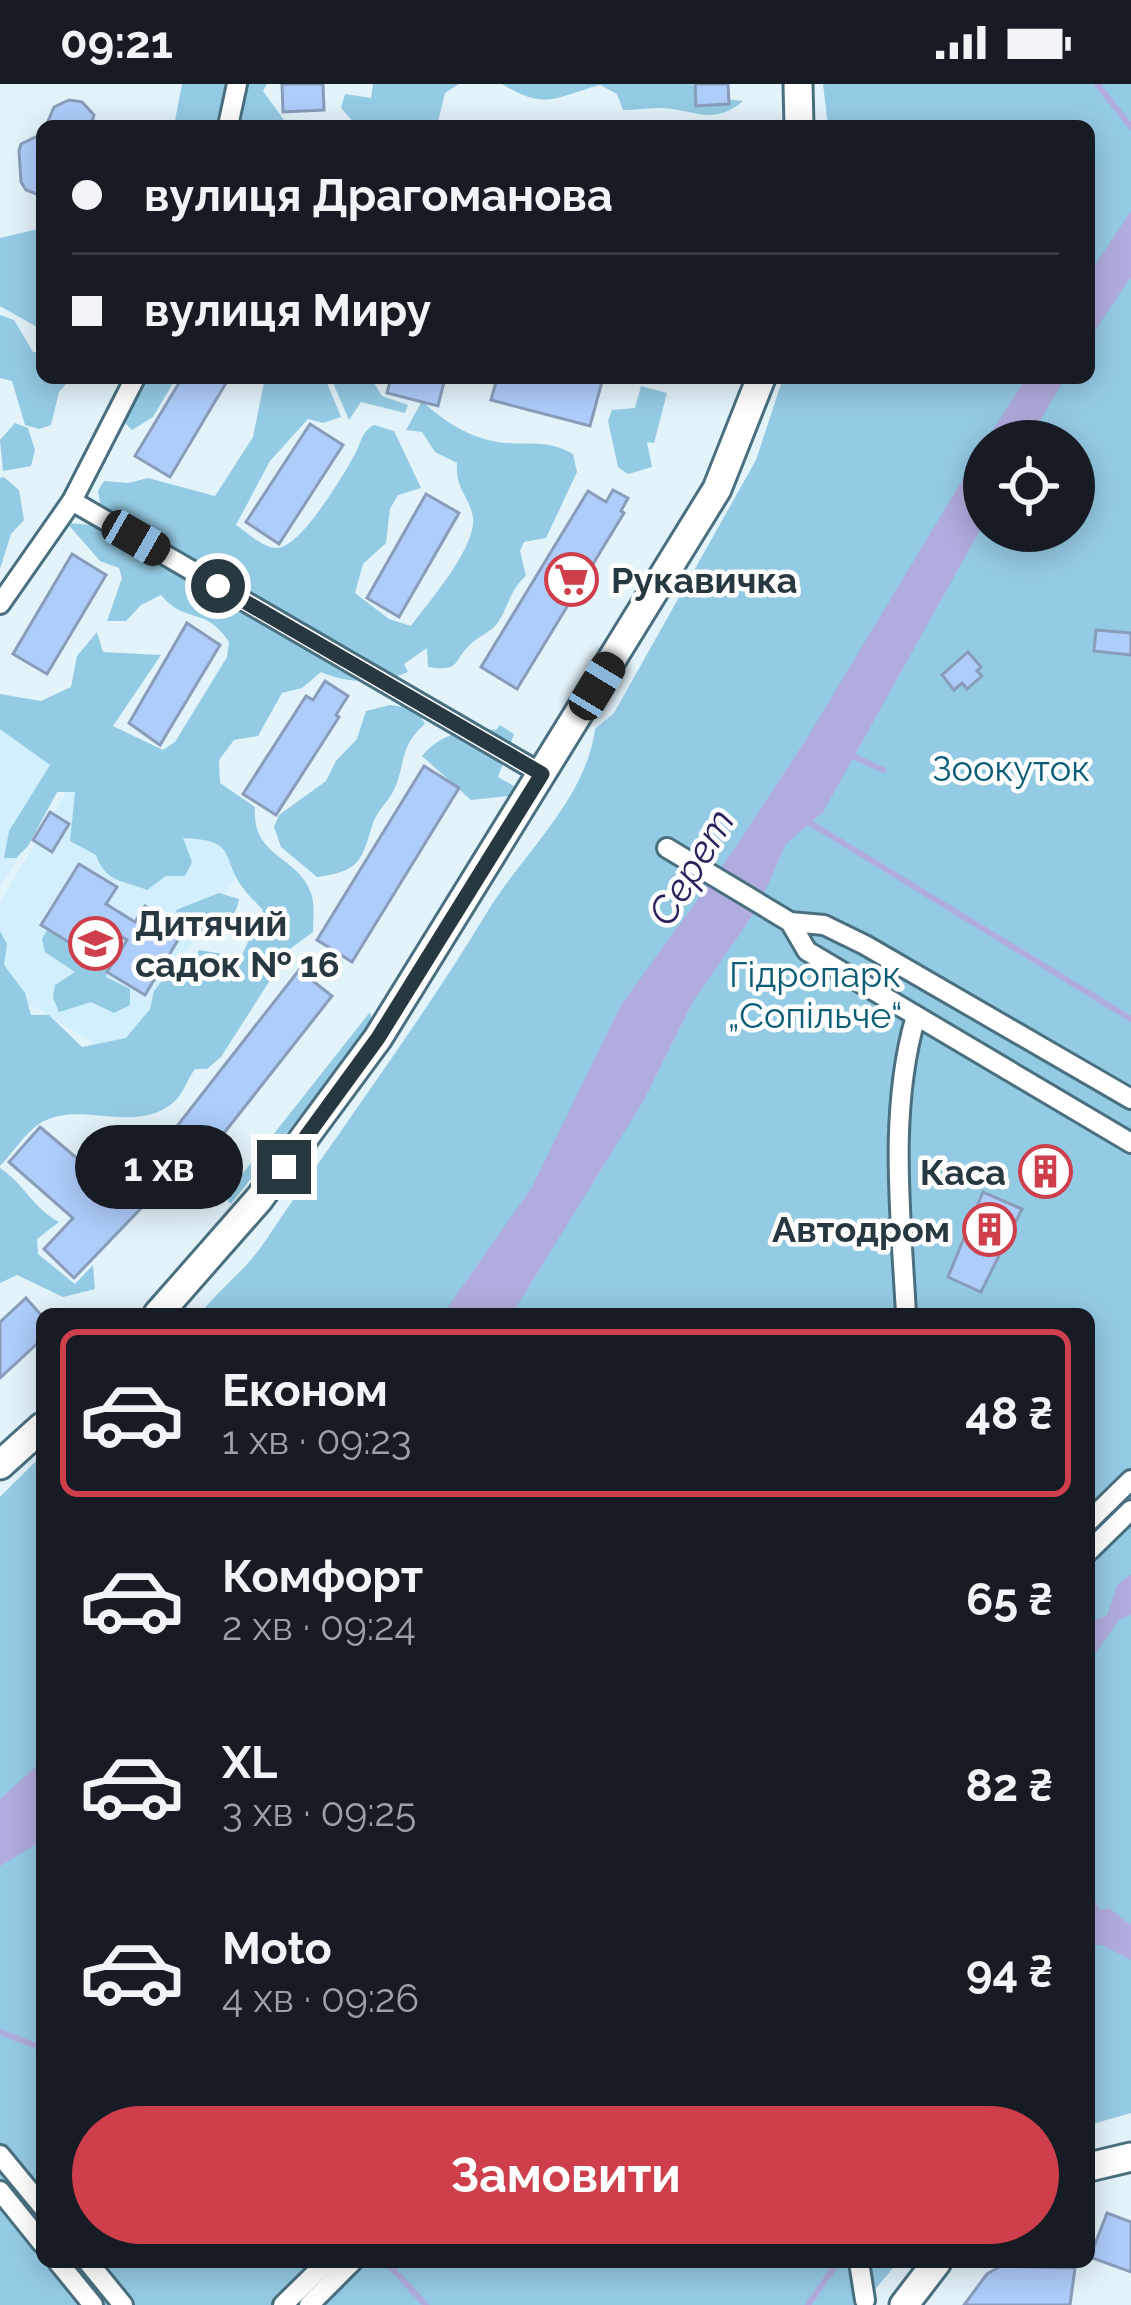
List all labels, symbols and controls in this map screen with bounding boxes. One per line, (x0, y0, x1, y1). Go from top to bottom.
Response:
text: 09:21 (60, 16, 173, 69)
text: вулиця Драгоманова (144, 169, 613, 222)
text: вулиця Миру (144, 284, 431, 337)
map controls (963, 420, 1095, 552)
button: locate (963, 420, 1095, 552)
car (96, 504, 176, 572)
supermarket icon: Рукавичка (544, 552, 600, 608)
route start (191, 559, 245, 613)
place label: Рукавичка (611, 559, 797, 601)
car (563, 646, 631, 726)
park label: Зоокуток (932, 747, 1090, 789)
water label: Серет (638, 800, 744, 934)
place label: Дитячий садок № 16 (135, 902, 340, 985)
school or university icon: Дитячий садок № 16 (68, 916, 124, 972)
park label: Гідропарк „Сопільче“ (728, 953, 902, 1036)
callout: 1 хв (74, 1125, 242, 1209)
route end (257, 1140, 311, 1194)
text: 1 хв (123, 1144, 195, 1190)
building icon: Каса (1017, 1144, 1073, 1200)
place label: Каса (920, 1151, 1006, 1193)
building icon: Автодром (961, 1201, 1017, 1257)
place label: Автодром (772, 1208, 950, 1250)
icon: car (78, 1359, 186, 1467)
text: Економ (222, 1364, 388, 1417)
text: 48 ₴ (965, 1387, 1053, 1440)
text: 1 хв · 09:23 (222, 1417, 412, 1463)
icon: car (78, 1545, 186, 1653)
text: Комфорт (222, 1550, 423, 1603)
text: 65 ₴ (966, 1573, 1053, 1626)
text: 2 хв · 09:24 (222, 1603, 416, 1649)
icon: car (78, 1731, 186, 1839)
text: XL (222, 1736, 277, 1789)
text: 82 ₴ (966, 1759, 1053, 1812)
text: 3 хв · 09:25 (222, 1789, 416, 1835)
icon: car (78, 1917, 186, 2025)
text: Moto (222, 1922, 332, 1975)
text: 94 ₴ (966, 1945, 1053, 1998)
text: 4 хв · 09:26 (222, 1975, 419, 2021)
button: Замовити (72, 2106, 1059, 2244)

